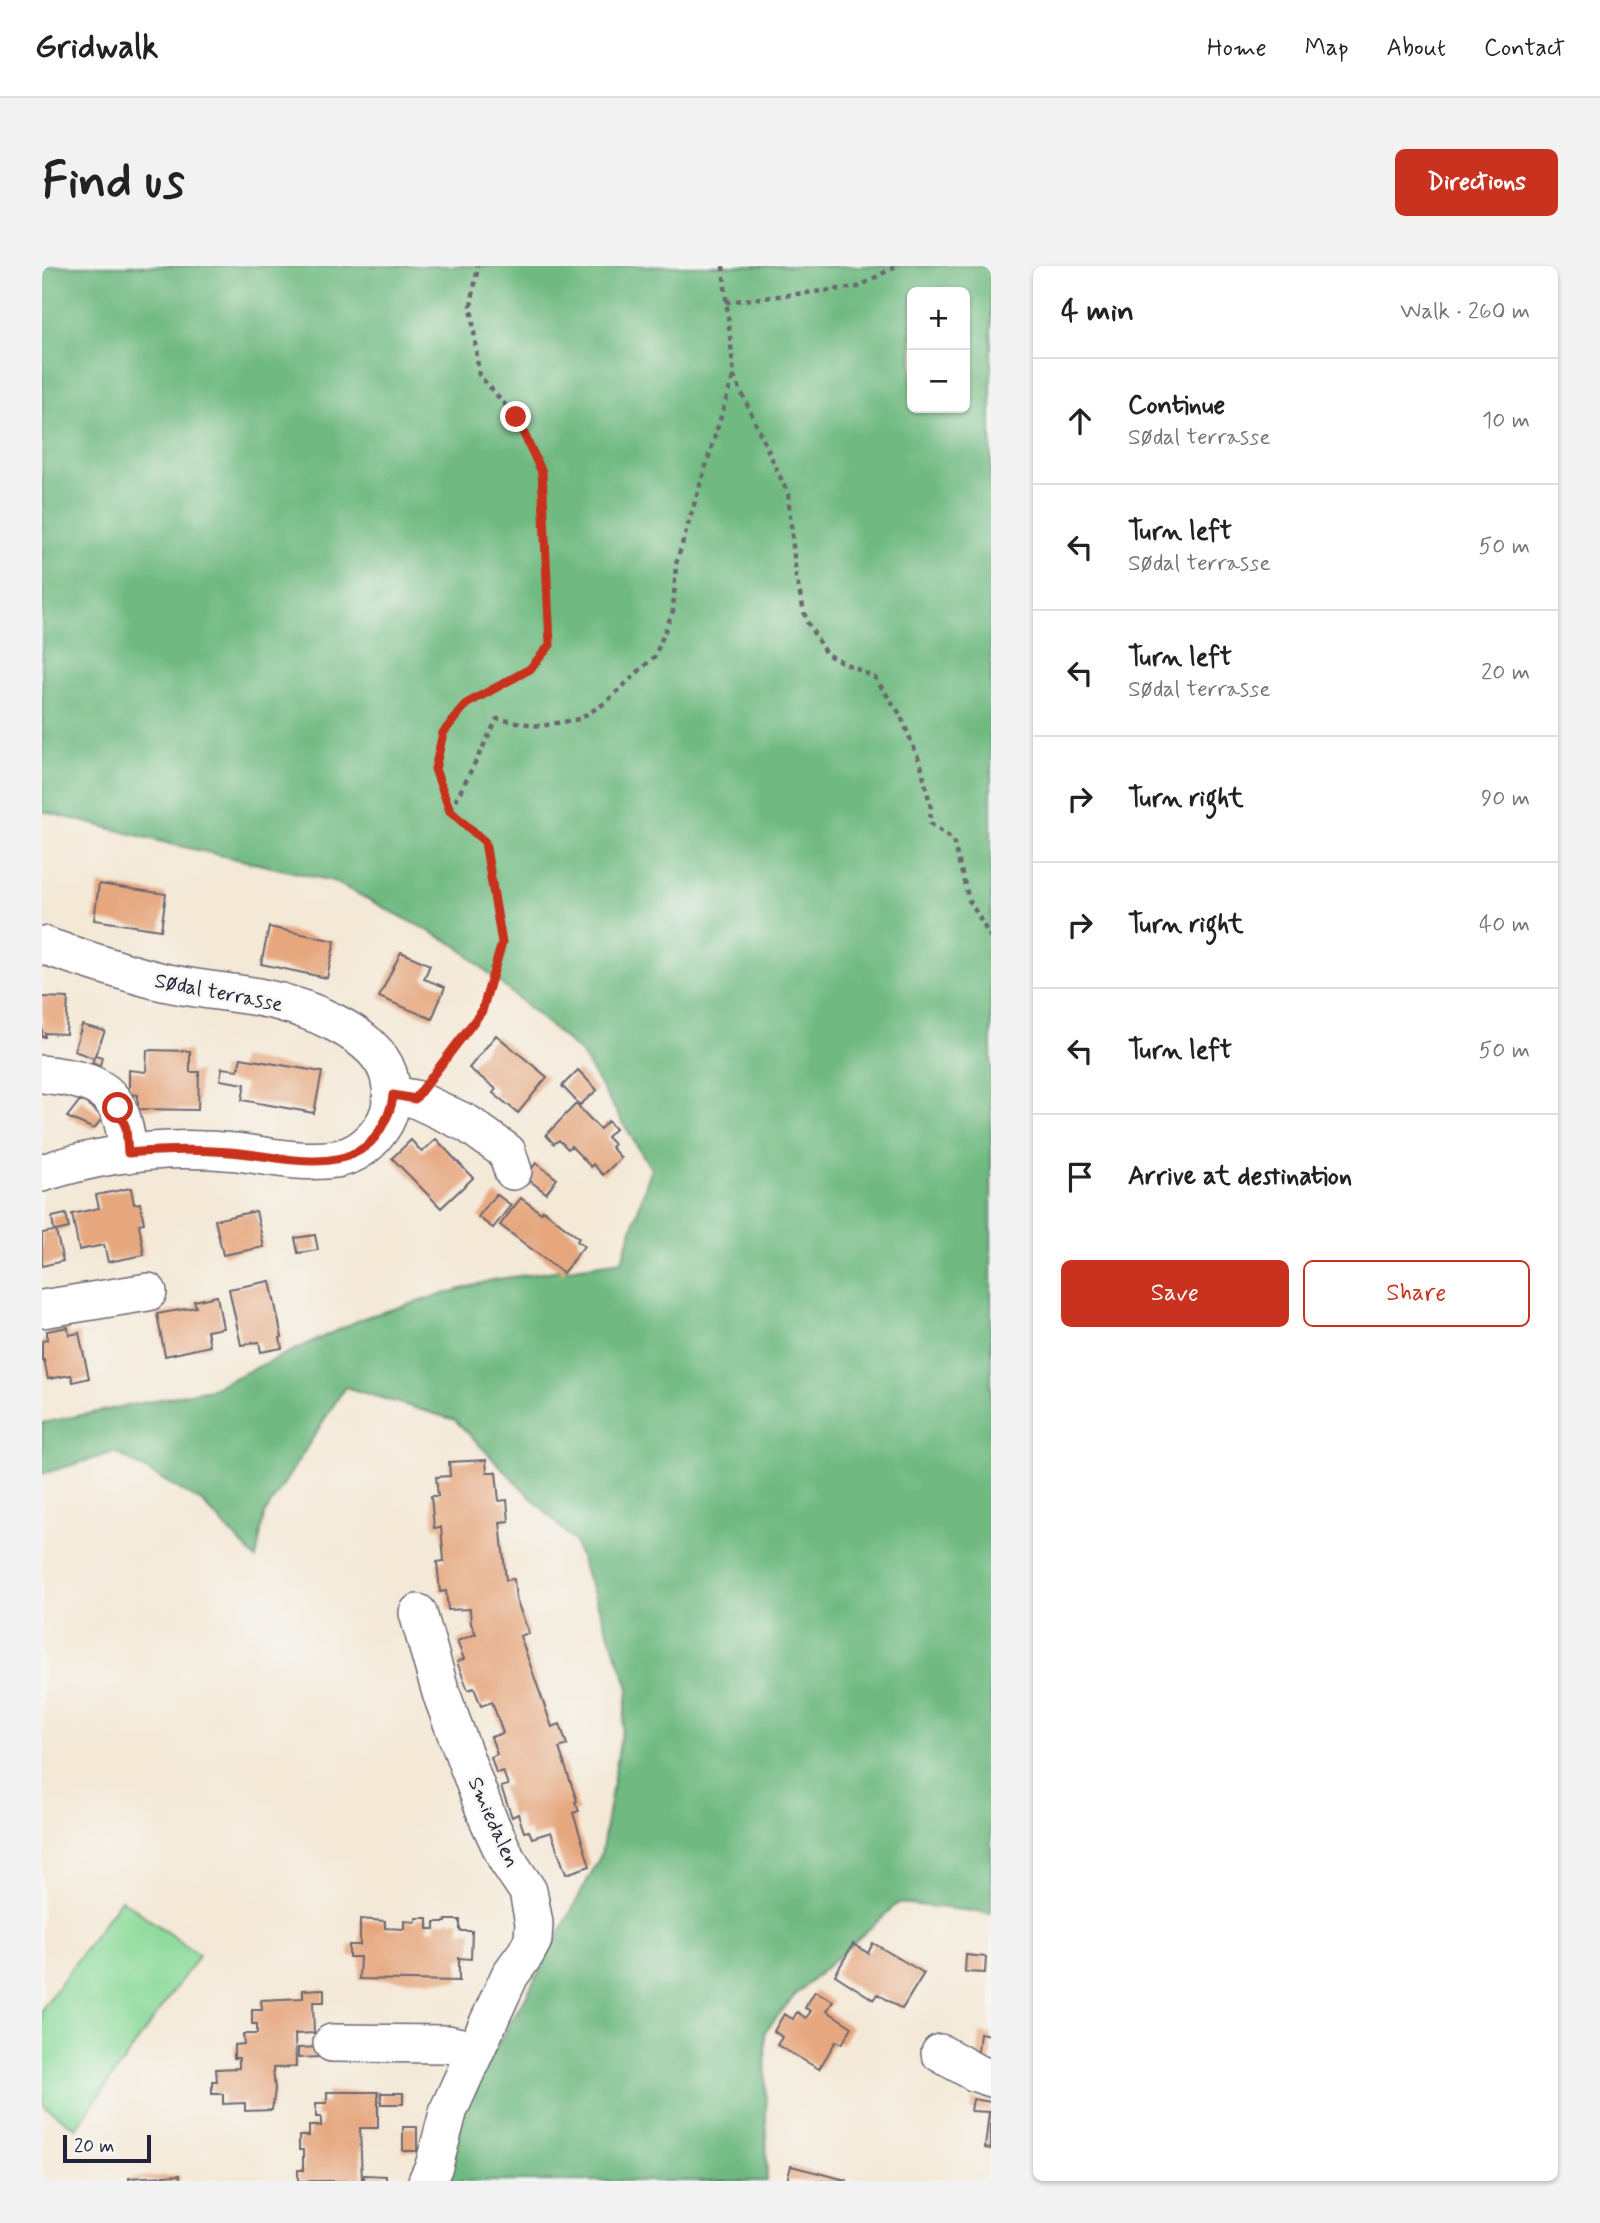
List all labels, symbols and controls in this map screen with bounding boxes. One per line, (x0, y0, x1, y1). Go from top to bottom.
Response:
text: Gridwalk (35, 26, 159, 70)
text: Home (1207, 33, 1267, 64)
text: Map (1305, 33, 1349, 64)
text: About (1387, 33, 1446, 64)
text: Contact (1484, 33, 1565, 64)
button: Directions (1395, 149, 1558, 216)
text: Find us (42, 150, 185, 215)
map controls (907, 287, 970, 413)
button: + (907, 287, 970, 350)
text: 4 min (1061, 292, 1134, 331)
text: Walk · 260 m (1400, 297, 1530, 327)
button: − (907, 350, 970, 413)
text: Continue (1128, 389, 1225, 423)
route end (500, 401, 531, 432)
icon: ahead (1061, 402, 1099, 440)
text: 10 m (1482, 406, 1530, 436)
text: Sødal terrasse (1128, 423, 1270, 453)
text: Turn left (1128, 515, 1232, 549)
icon: left (1061, 528, 1099, 566)
text: 50 m (1479, 532, 1530, 562)
text: Sødal terrasse (1128, 549, 1270, 579)
text: Turn left (1128, 641, 1232, 675)
icon: left (1061, 654, 1099, 692)
text: 20 m (1481, 658, 1530, 688)
text: Sødal terrasse (1128, 675, 1270, 705)
icon: right (1061, 780, 1099, 818)
text: Turn right (1128, 782, 1244, 816)
text: 90 m (1481, 784, 1530, 814)
icon: right (1061, 906, 1099, 944)
text: Turn right (1128, 908, 1244, 942)
text: 40 m (1479, 910, 1530, 940)
street label: Sødal terrasse (152, 967, 285, 1019)
icon: left (1061, 1032, 1099, 1070)
text: Turn left (1128, 1034, 1232, 1068)
text: 50 m (1479, 1036, 1530, 1066)
route start (102, 1092, 133, 1123)
icon: arrive (1061, 1158, 1099, 1196)
text: Arrive at destination (1128, 1160, 1352, 1194)
button: Save (1061, 1260, 1289, 1327)
button: Share (1303, 1260, 1530, 1327)
street label: Smiedalen (461, 1772, 526, 1872)
scale bar (63, 2132, 150, 2164)
text: 20 m (74, 2134, 114, 2159)

